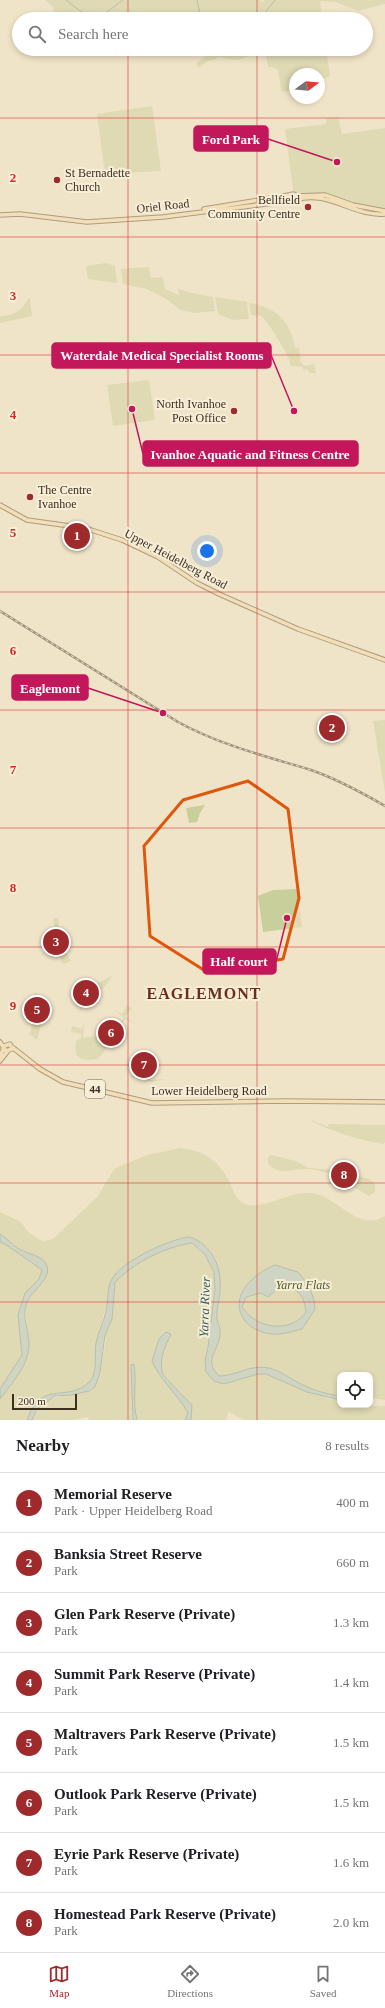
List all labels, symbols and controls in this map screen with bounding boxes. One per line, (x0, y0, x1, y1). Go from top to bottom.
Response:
search box (12, 12, 373, 56)
icon: search (26, 23, 48, 45)
text: Search here (58, 26, 128, 42)
north arrow (289, 68, 325, 104)
callout: Ford Park (194, 126, 268, 151)
text: Ford Park (202, 132, 261, 147)
place label: St Bernadette Church (65, 166, 130, 194)
text: 2 (10, 170, 16, 185)
marker: St Bernadette Church (52, 175, 62, 185)
place label: Bellfield Community Centre (208, 193, 300, 221)
street label: Oriel Road (136, 196, 190, 216)
marker: Bellfield Community Centre (303, 202, 313, 212)
text: 3 (10, 288, 17, 303)
callout: Waterdale Medical Specialist Rooms (52, 343, 271, 368)
text: Waterdale Medical Specialist Rooms (60, 348, 264, 363)
place label: North Ivanhoe Post Office (156, 397, 226, 425)
marker: North Ivanhoe Post Office (229, 406, 239, 416)
text: 4 (10, 407, 17, 422)
callout: Ivanhoe Aquatic and Fitness Centre (143, 441, 358, 466)
text: Ivanhoe Aquatic and Fitness Centre (150, 447, 350, 462)
place label: The Centre Ivanhoe (38, 483, 92, 511)
marker: The Centre Ivanhoe (25, 492, 35, 502)
pin: 1 (64, 521, 90, 551)
text: 5 (10, 525, 17, 540)
street label: Upper Heidelberg Road (122, 526, 230, 592)
your location (197, 541, 217, 561)
text: 6 (10, 643, 17, 658)
callout: Eaglemont (12, 675, 88, 700)
text: Eaglemont (20, 681, 81, 696)
pin: 2 (319, 713, 345, 743)
text: 7 (10, 762, 17, 777)
text: 8 (10, 880, 17, 895)
pin: 3 (43, 927, 69, 957)
callout: Half court (203, 949, 276, 974)
text: Half court (210, 954, 268, 969)
pin: 4 (73, 978, 99, 1008)
district label: EAGLEMONT (147, 985, 261, 1002)
pin: 5 (24, 995, 50, 1025)
text: 9 (10, 998, 17, 1013)
pin: 6 (98, 1018, 124, 1048)
pin: 7 (131, 1050, 157, 1080)
road number: 44 (85, 1080, 105, 1098)
street label: Lower Heidelberg Road (151, 1084, 267, 1098)
pin: 8 (331, 1160, 357, 1190)
water label: Yarra River (196, 1276, 213, 1338)
park label: Yarra Flats (276, 1278, 331, 1292)
map controls (337, 1372, 373, 1408)
button: locate (337, 1372, 373, 1408)
scale bar (12, 1392, 77, 1411)
text: 200 m (18, 1395, 46, 1407)
text: Nearby (16, 1436, 70, 1455)
text: 8 results (325, 1438, 369, 1453)
text: Memorial Reserve (54, 1486, 172, 1502)
text: 1 (26, 1495, 32, 1510)
text: 400 m (336, 1495, 369, 1510)
text: Park · Upper Heidelberg Road (54, 1503, 213, 1518)
text: Banksia Street Reserve (54, 1546, 202, 1562)
text: 2 (26, 1555, 32, 1570)
text: 660 m (336, 1555, 369, 1570)
text: Park (54, 1563, 78, 1578)
text: Glen Park Reserve (Private) (54, 1606, 235, 1622)
text: 3 (26, 1615, 32, 1630)
text: 1.3 km (333, 1615, 369, 1630)
text: Park (54, 1623, 78, 1638)
text: Summit Park Reserve (Private) (54, 1666, 255, 1682)
text: 4 (26, 1675, 32, 1690)
text: 1.4 km (333, 1675, 369, 1690)
text: Park (54, 1683, 78, 1698)
text: Maltravers Park Reserve (Private) (54, 1726, 276, 1742)
text: 5 (26, 1735, 32, 1750)
text: 1.5 km (333, 1735, 369, 1750)
text: Park (54, 1743, 78, 1758)
text: Outlook Park Reserve (Private) (54, 1786, 257, 1802)
text: 6 (26, 1795, 32, 1810)
text: 1.5 km (333, 1795, 369, 1810)
text: Park (54, 1803, 78, 1818)
text: Eyrie Park Reserve (Private) (54, 1846, 239, 1862)
text: 7 (26, 1855, 32, 1870)
text: 1.6 km (333, 1855, 369, 1870)
text: Park (54, 1863, 78, 1878)
text: Homestead Park Reserve (Private) (54, 1906, 276, 1922)
text: 8 (26, 1915, 32, 1930)
text: 2.0 km (333, 1915, 369, 1930)
text: Park (54, 1923, 78, 1938)
tab: Map (48, 1963, 70, 1999)
tab: Directions (167, 1963, 213, 1999)
tab: Saved (310, 1963, 337, 1999)

